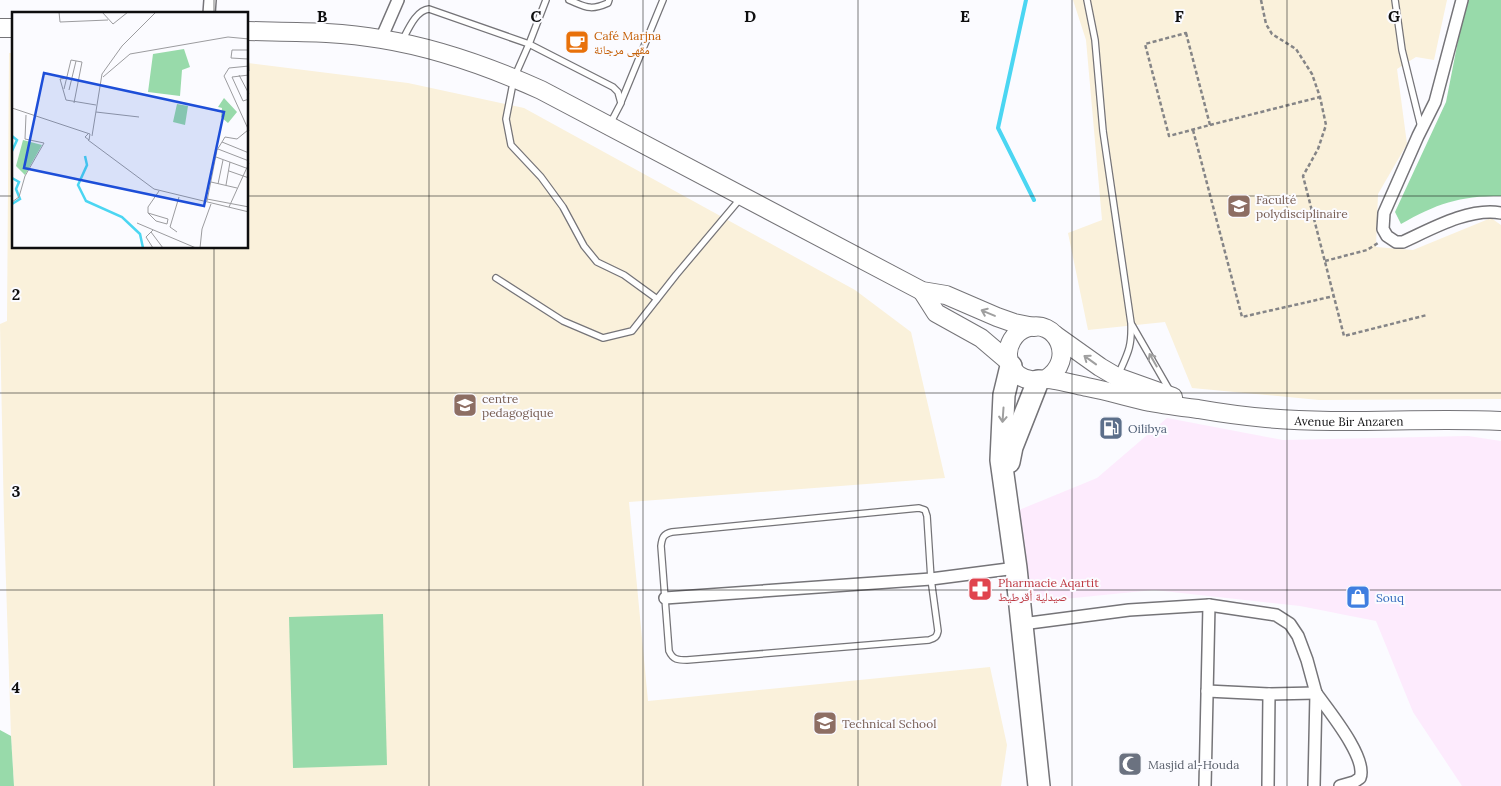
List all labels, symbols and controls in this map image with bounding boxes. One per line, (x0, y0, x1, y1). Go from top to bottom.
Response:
text: B (317, 6, 328, 26)
text: C (530, 6, 542, 26)
text: D (744, 6, 756, 26)
text: E (960, 6, 970, 26)
text: F (1174, 6, 1184, 26)
text: G (1388, 6, 1400, 26)
inset map (12, 12, 249, 249)
place label: Café Marjna مقهى مرجانة (594, 28, 661, 57)
cafe icon: Café Marjna مقهى مرجانة (564, 29, 590, 55)
place label: Faculté polydisciplinaire (1256, 192, 1348, 221)
school or university icon: Faculté polydisciplinaire (1226, 193, 1252, 219)
text: 2 (12, 284, 20, 304)
one-way arrow (981, 307, 996, 317)
one-way arrow (1147, 353, 1157, 367)
one-way arrow (1083, 355, 1097, 365)
place label: centre pedagogique (482, 391, 554, 420)
school or university icon: centre pedagogique (452, 392, 478, 418)
one-way arrow (999, 406, 1008, 422)
street label: Avenue Bir Anzaren (1293, 412, 1404, 429)
fuel station icon: Oilibya (1098, 415, 1124, 441)
place label: Oilibya (1128, 421, 1167, 436)
text: 3 (12, 481, 21, 501)
place label: Pharmacie Aqartit صيدلية أقرطيط (998, 575, 1099, 604)
pharmacy icon: Pharmacie Aqartit صيدلية أقرطيط (967, 576, 993, 602)
shop icon: Souq (1345, 584, 1371, 610)
place label: Souq (1376, 590, 1404, 605)
text: 4 (12, 677, 21, 697)
school or university icon: Technical School (812, 710, 838, 736)
place label: Technical School (842, 716, 936, 731)
mosque icon: Masjid al-Houda (1117, 751, 1143, 777)
place label: Masjid al-Houda (1148, 757, 1239, 772)

